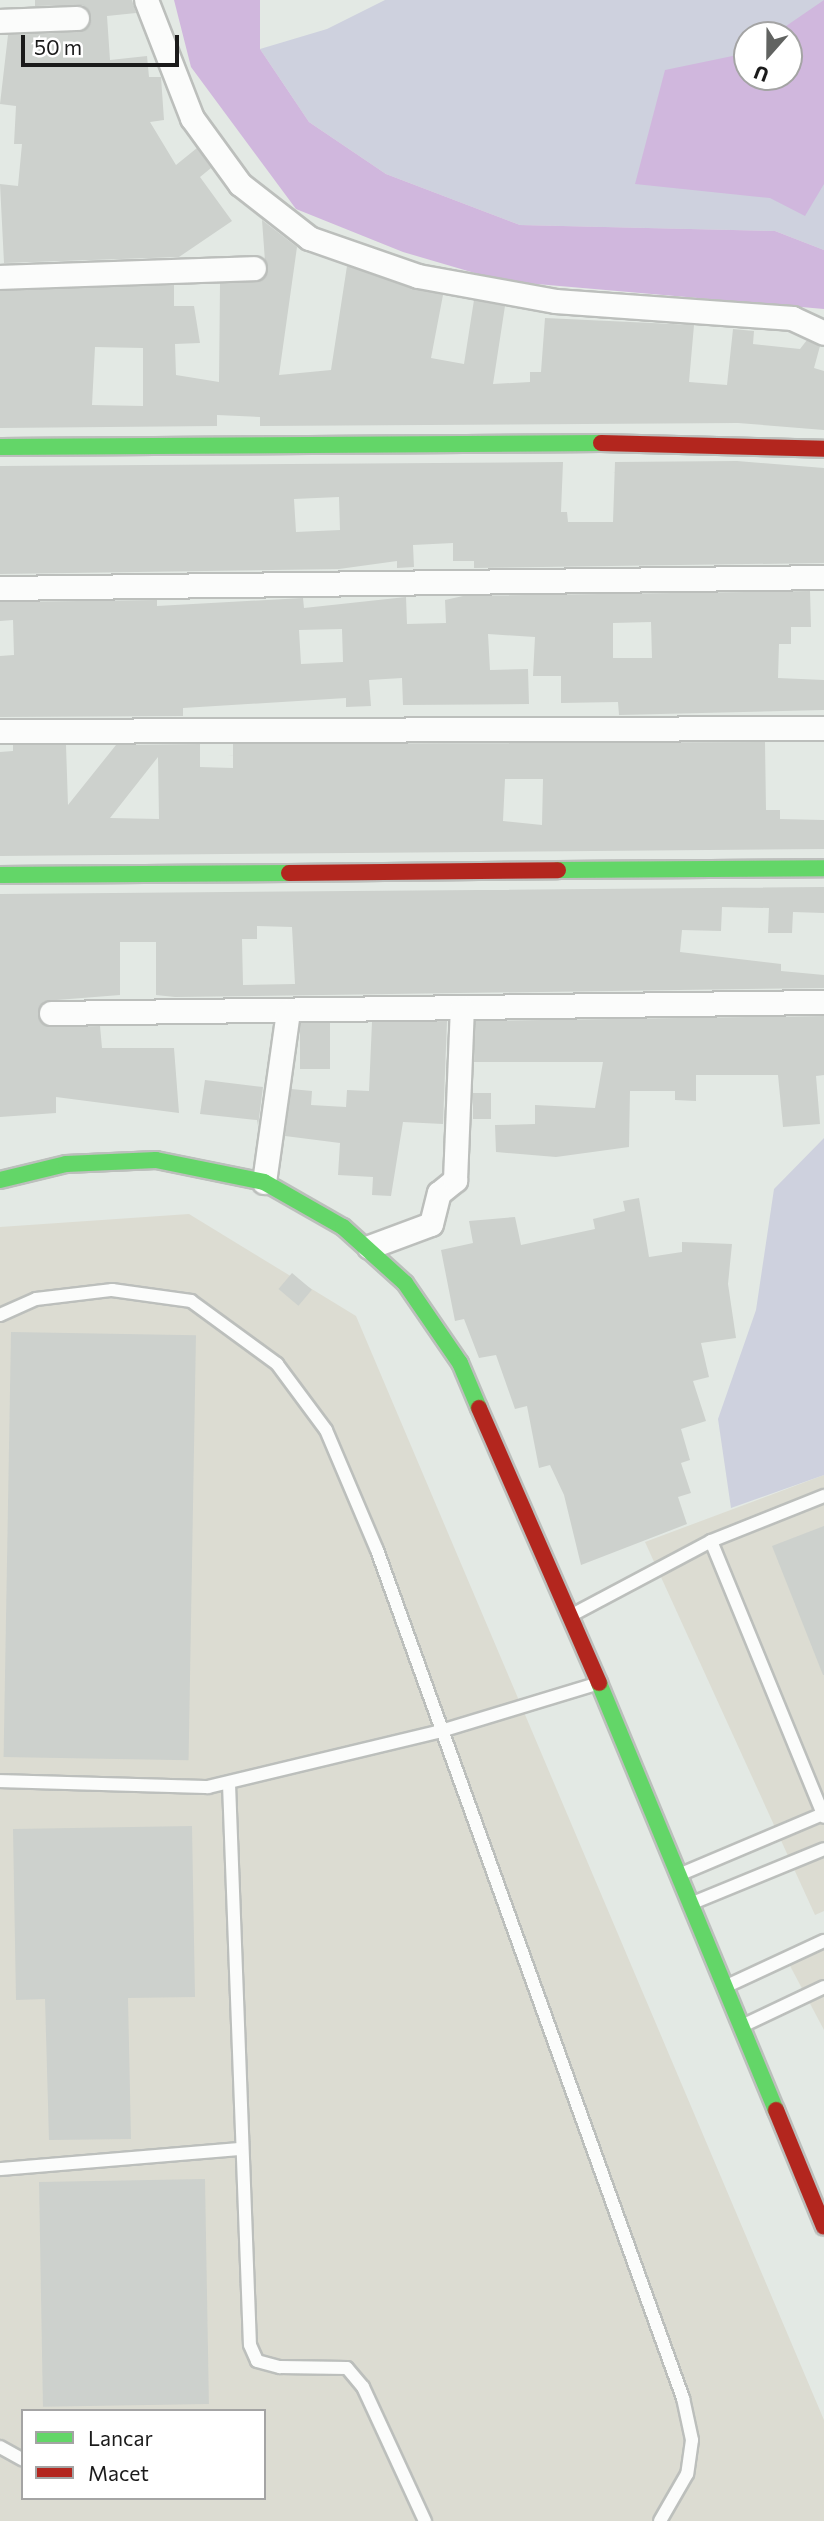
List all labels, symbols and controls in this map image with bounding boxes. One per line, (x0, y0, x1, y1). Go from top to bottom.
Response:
scale bar (24, 21, 182, 65)
north arrow (733, 21, 803, 91)
text: 50 m (34, 34, 82, 59)
text: U (750, 61, 772, 87)
legend (21, 2409, 266, 2500)
text: Lancar (88, 2425, 153, 2450)
text: Macet (88, 2460, 149, 2485)

